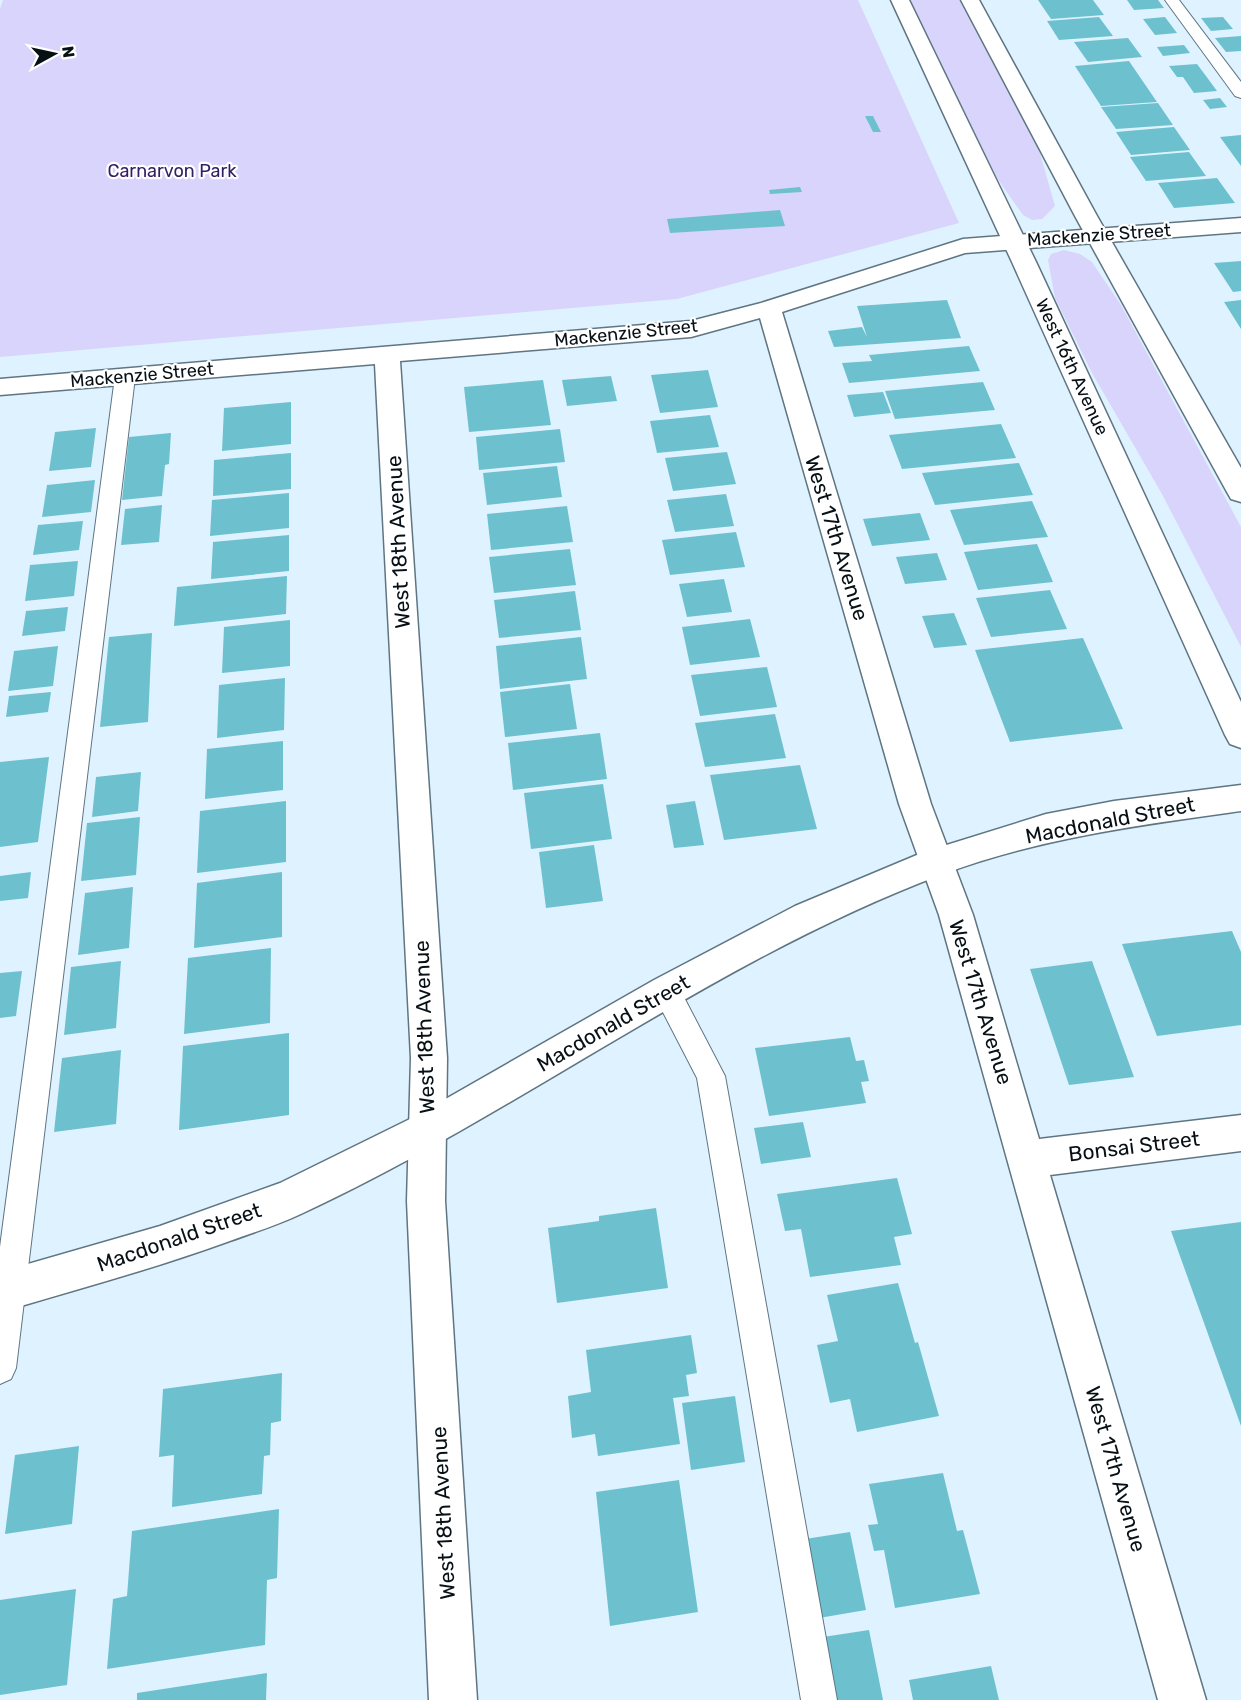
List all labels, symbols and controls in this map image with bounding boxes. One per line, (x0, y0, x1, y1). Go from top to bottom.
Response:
north arrow (24, 24, 84, 84)
text: N (58, 45, 79, 59)
park label: Carnarvon Park (107, 160, 237, 182)
street label: Mackenzie Street (1026, 219, 1172, 251)
street label: West 16th Avenue (1031, 295, 1113, 439)
street label: Mackenzie Street (553, 315, 699, 351)
street label: Mackenzie Street (69, 358, 215, 392)
street label: West 17th Avenue (800, 453, 874, 623)
street label: West 18th Avenue (381, 455, 415, 629)
street label: Macdonald Street (1023, 791, 1197, 849)
street label: West 17th Avenue (944, 917, 1018, 1087)
street label: West 18th Avenue (408, 940, 440, 1114)
street label: Macdonald Street (532, 969, 694, 1077)
street label: Bonsai Street (1067, 1126, 1201, 1166)
street label: Macdonald Street (94, 1197, 264, 1277)
street label: West 17th Avenue (1080, 1383, 1152, 1555)
street label: West 18th Avenue (426, 1426, 460, 1600)

